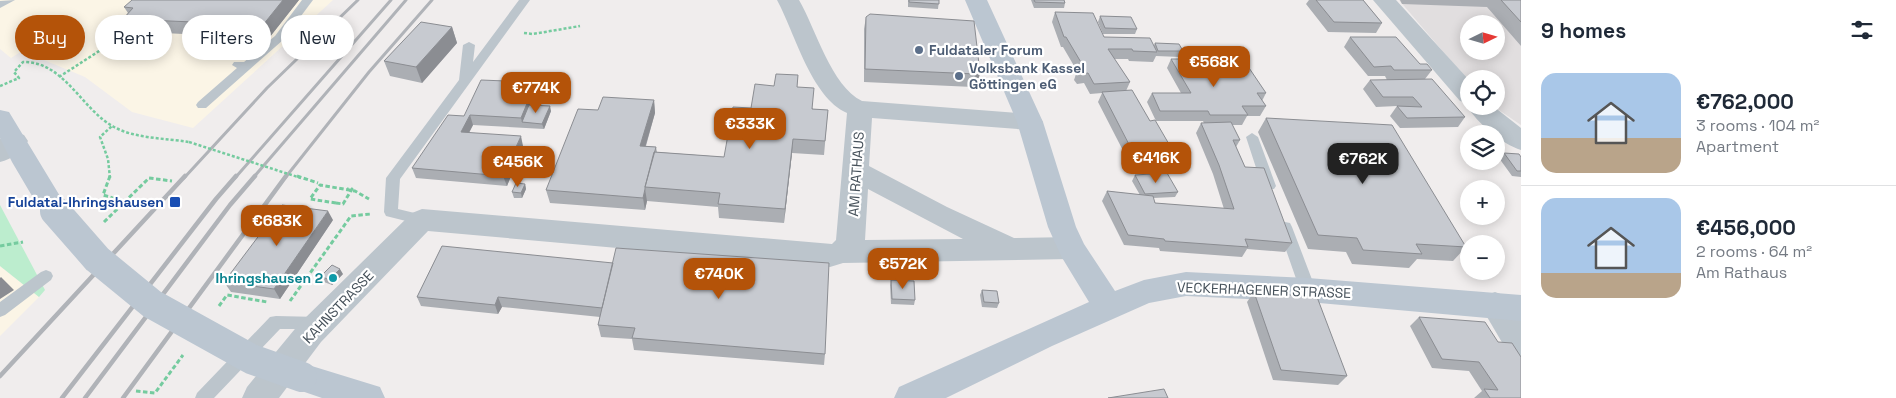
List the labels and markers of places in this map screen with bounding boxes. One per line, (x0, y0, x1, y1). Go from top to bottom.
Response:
place label: Fuldataler Forum (929, 41, 1043, 59)
marker: Fuldataler Forum (913, 44, 925, 56)
pin: €568K (1179, 46, 1249, 88)
place label: Volksbank Kassel Göttingen eG (969, 59, 1085, 93)
marker: Volksbank Kassel Göttingen eG (953, 70, 965, 82)
pin: €774K (501, 72, 571, 114)
pin: €333K (715, 108, 785, 150)
pin: €416K (1121, 142, 1191, 184)
pin: €762K (1328, 142, 1398, 185)
pin: €456K (483, 146, 553, 188)
place label: Fuldatal-Ihringshausen (8, 193, 164, 211)
marker: Fuldatal-Ihringshausen (168, 195, 182, 209)
pin: €683K (242, 204, 312, 247)
pin: €572K (868, 248, 938, 290)
pin: €740K (684, 258, 754, 300)
place label: Ihringshausen 2 (215, 269, 323, 287)
marker: Ihringshausen 2 (327, 272, 339, 284)

